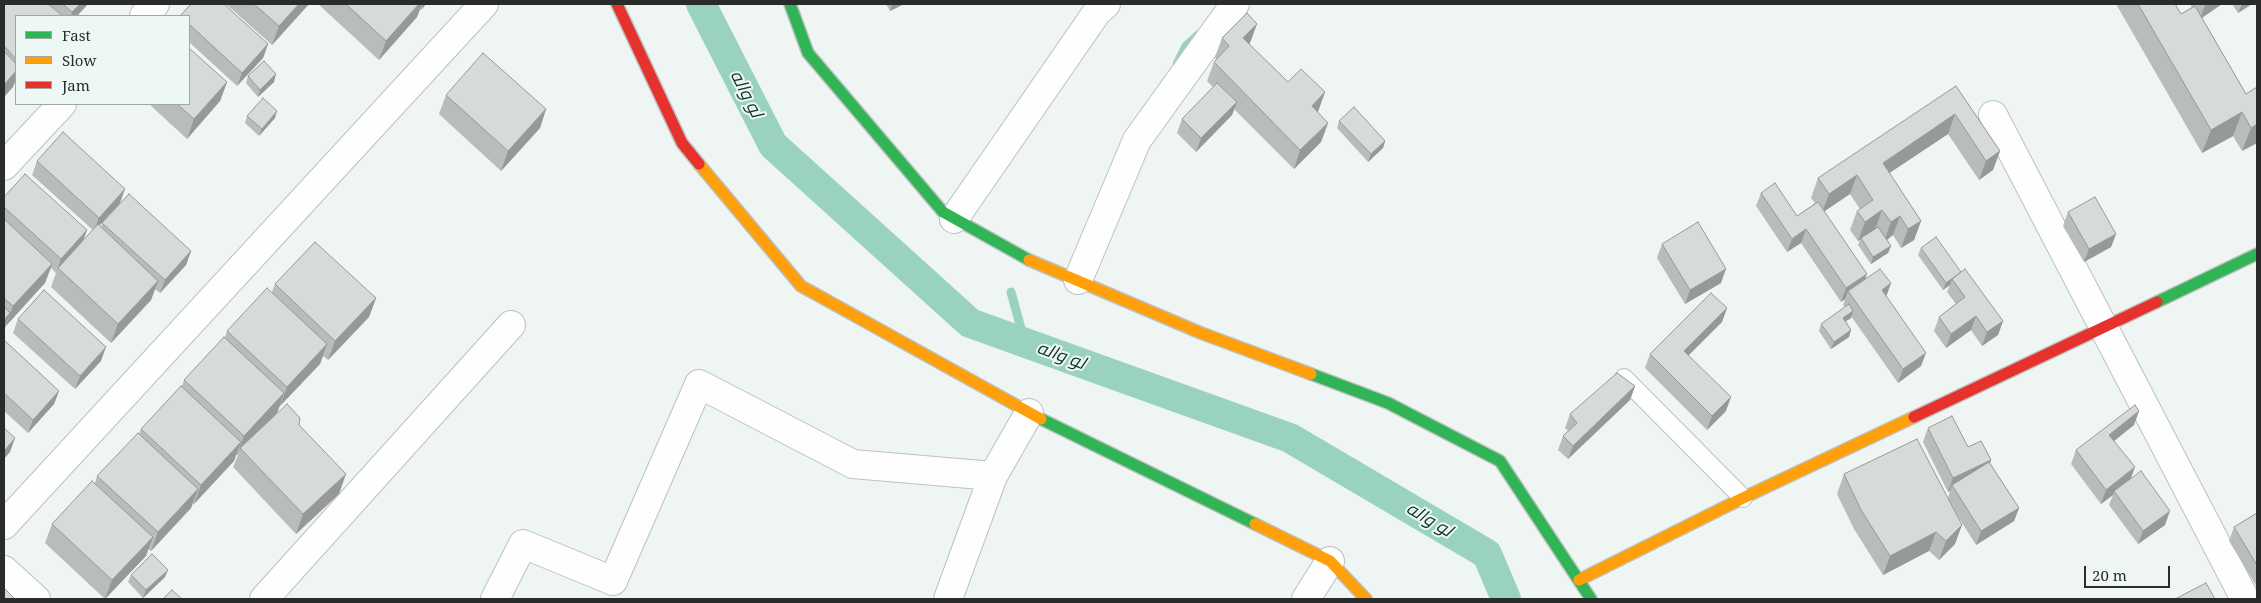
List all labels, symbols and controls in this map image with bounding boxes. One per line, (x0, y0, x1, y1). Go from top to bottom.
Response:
legend (15, 15, 190, 105)
text: Fast (62, 25, 91, 45)
text: Slow (62, 50, 96, 70)
water label: لو واله (725, 67, 767, 121)
text: Jam (62, 75, 90, 95)
water label: لو واله (1034, 337, 1088, 375)
water label: لو واله (1402, 498, 1456, 542)
scale bar (2086, 556, 2172, 588)
text: 20 m (2092, 565, 2127, 585)

